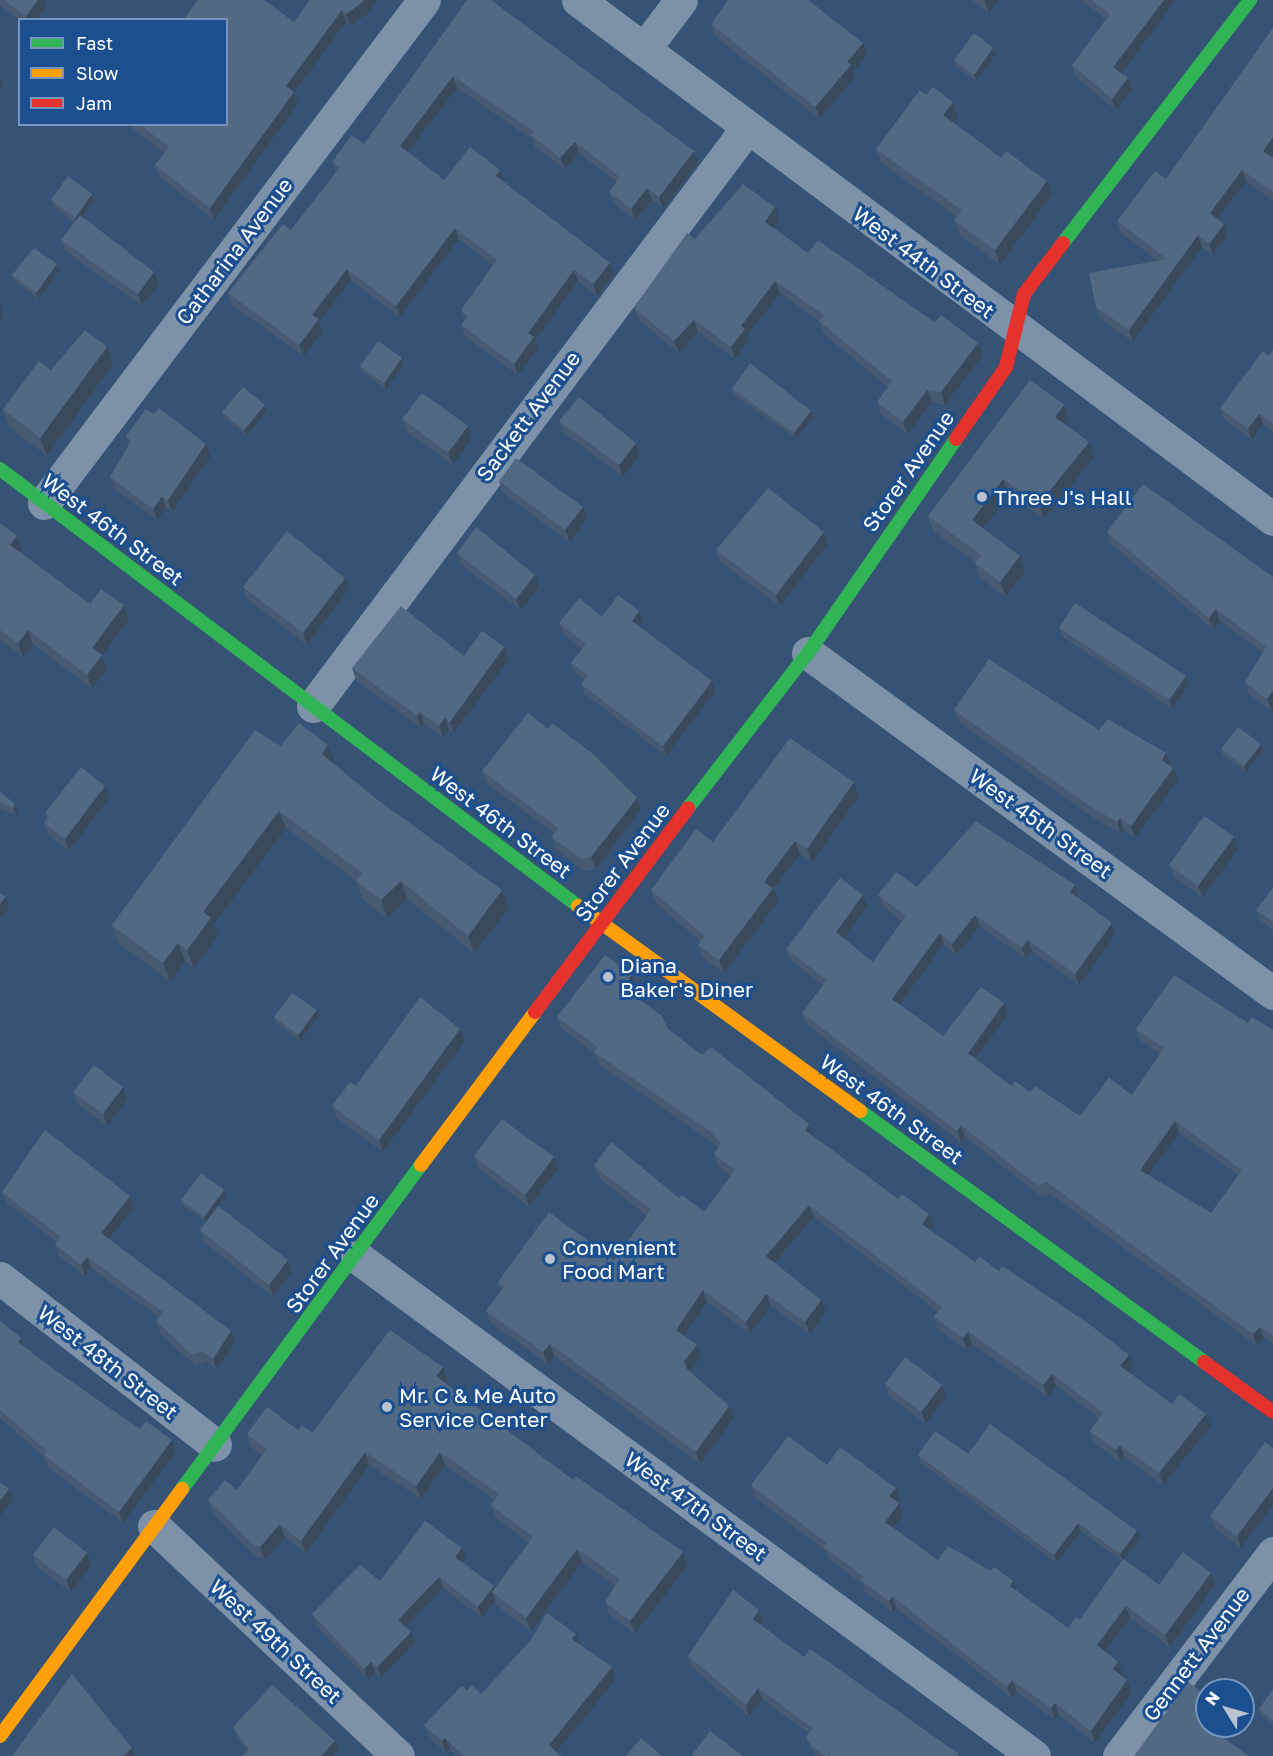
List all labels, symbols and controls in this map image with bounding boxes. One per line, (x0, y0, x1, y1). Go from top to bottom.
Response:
legend (18, 18, 228, 126)
text: Fast (76, 32, 113, 54)
text: Slow (76, 62, 118, 84)
text: Jam (76, 92, 112, 114)
street label: Catharina Avenue (171, 173, 297, 329)
street label: West 44th Street (848, 201, 1000, 323)
street label: Sackett Avenue (471, 346, 585, 486)
street label: Storer Avenue (857, 406, 959, 536)
street label: West 46th Street (37, 468, 189, 590)
place label: Three J's Hall (994, 484, 1131, 510)
marker: Three J's Hall (975, 490, 989, 504)
street label: West 46th Street (425, 761, 577, 883)
street label: West 45th Street (965, 763, 1117, 883)
street label: Storer Avenue (569, 798, 675, 926)
place label: Diana Baker's Diner (620, 952, 753, 1002)
marker: Diana Baker's Diner (601, 970, 615, 984)
street label: West 46th Street (816, 1049, 968, 1169)
street label: Storer Avenue (280, 1188, 384, 1318)
place label: Convenient Food Mart (562, 1234, 677, 1284)
marker: Convenient Food Mart (543, 1252, 557, 1266)
street label: West 48th Street (33, 1300, 183, 1424)
place label: Mr. C & Me Auto Service Center (399, 1382, 556, 1432)
marker: Mr. C & Me Auto Service Center (380, 1400, 394, 1414)
street label: West 47th Street (620, 1446, 772, 1566)
street label: West 49th Street (205, 1574, 347, 1708)
street label: Gennett Avenue (1138, 1582, 1254, 1726)
north arrow (1195, 1678, 1255, 1738)
text: N (1201, 1687, 1224, 1709)

